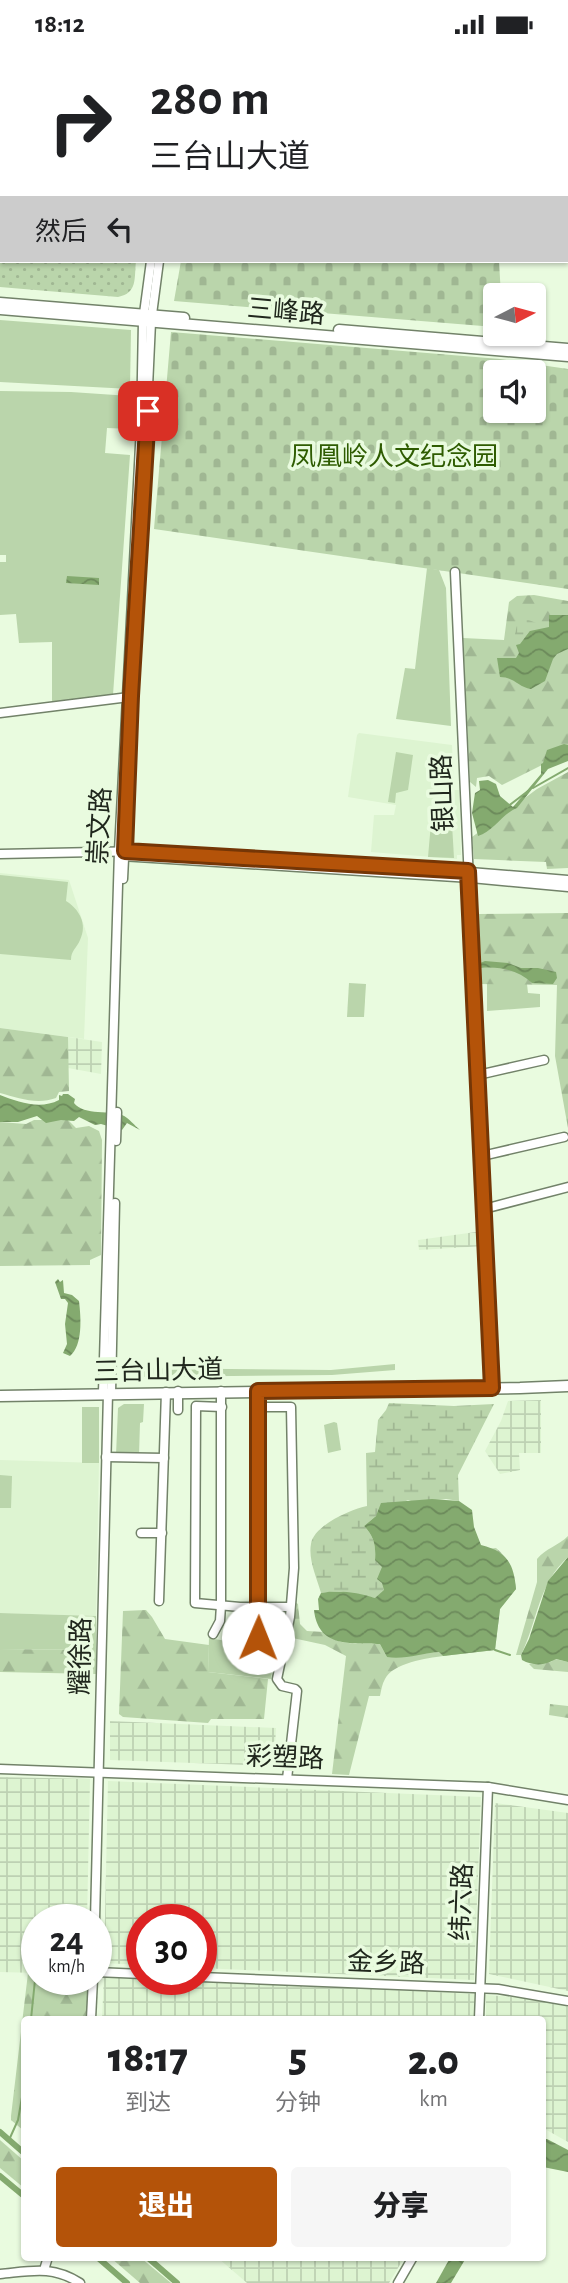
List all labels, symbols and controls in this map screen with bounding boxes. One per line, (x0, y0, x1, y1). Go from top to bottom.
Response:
text: 18:12 (35, 11, 85, 37)
text: 280 m (150, 75, 270, 124)
icon: right (35, 77, 126, 168)
text: 三台山大道 (150, 141, 310, 173)
icon: left (101, 210, 139, 248)
text: 然后 (35, 219, 87, 245)
north arrow (483, 283, 546, 347)
map controls (483, 283, 546, 423)
street label: 三峰路 (246, 295, 326, 328)
button: sound (483, 360, 546, 423)
pin (118, 381, 178, 441)
icon: arrive (129, 392, 167, 430)
park label: 凤凰岭人文纪念园 (290, 442, 498, 470)
street label: 银山路 (428, 754, 457, 832)
street label: 崇文路 (84, 786, 115, 866)
street label: 三台山大道 (93, 1355, 223, 1385)
position arrow (221, 1601, 295, 1675)
street label: 耀徐路 (66, 1617, 95, 1695)
street label: 彩塑路 (246, 1743, 324, 1772)
street label: 纬六路 (447, 1863, 476, 1941)
speed limit sign: 30 (126, 1904, 217, 1995)
text: 24 (49, 1923, 84, 1958)
street label: 金乡路 (347, 1948, 425, 1977)
text: km/h (48, 1958, 85, 1976)
text: 18:17 (108, 2037, 188, 2079)
text: 5 (289, 2037, 307, 2079)
text: 2.0 (408, 2040, 459, 2082)
text: km (419, 2088, 448, 2111)
text: 到达 (125, 2092, 171, 2115)
text: 分钟 (275, 2092, 321, 2115)
button: 退出 (56, 2167, 277, 2247)
button: 分享 (291, 2167, 511, 2247)

